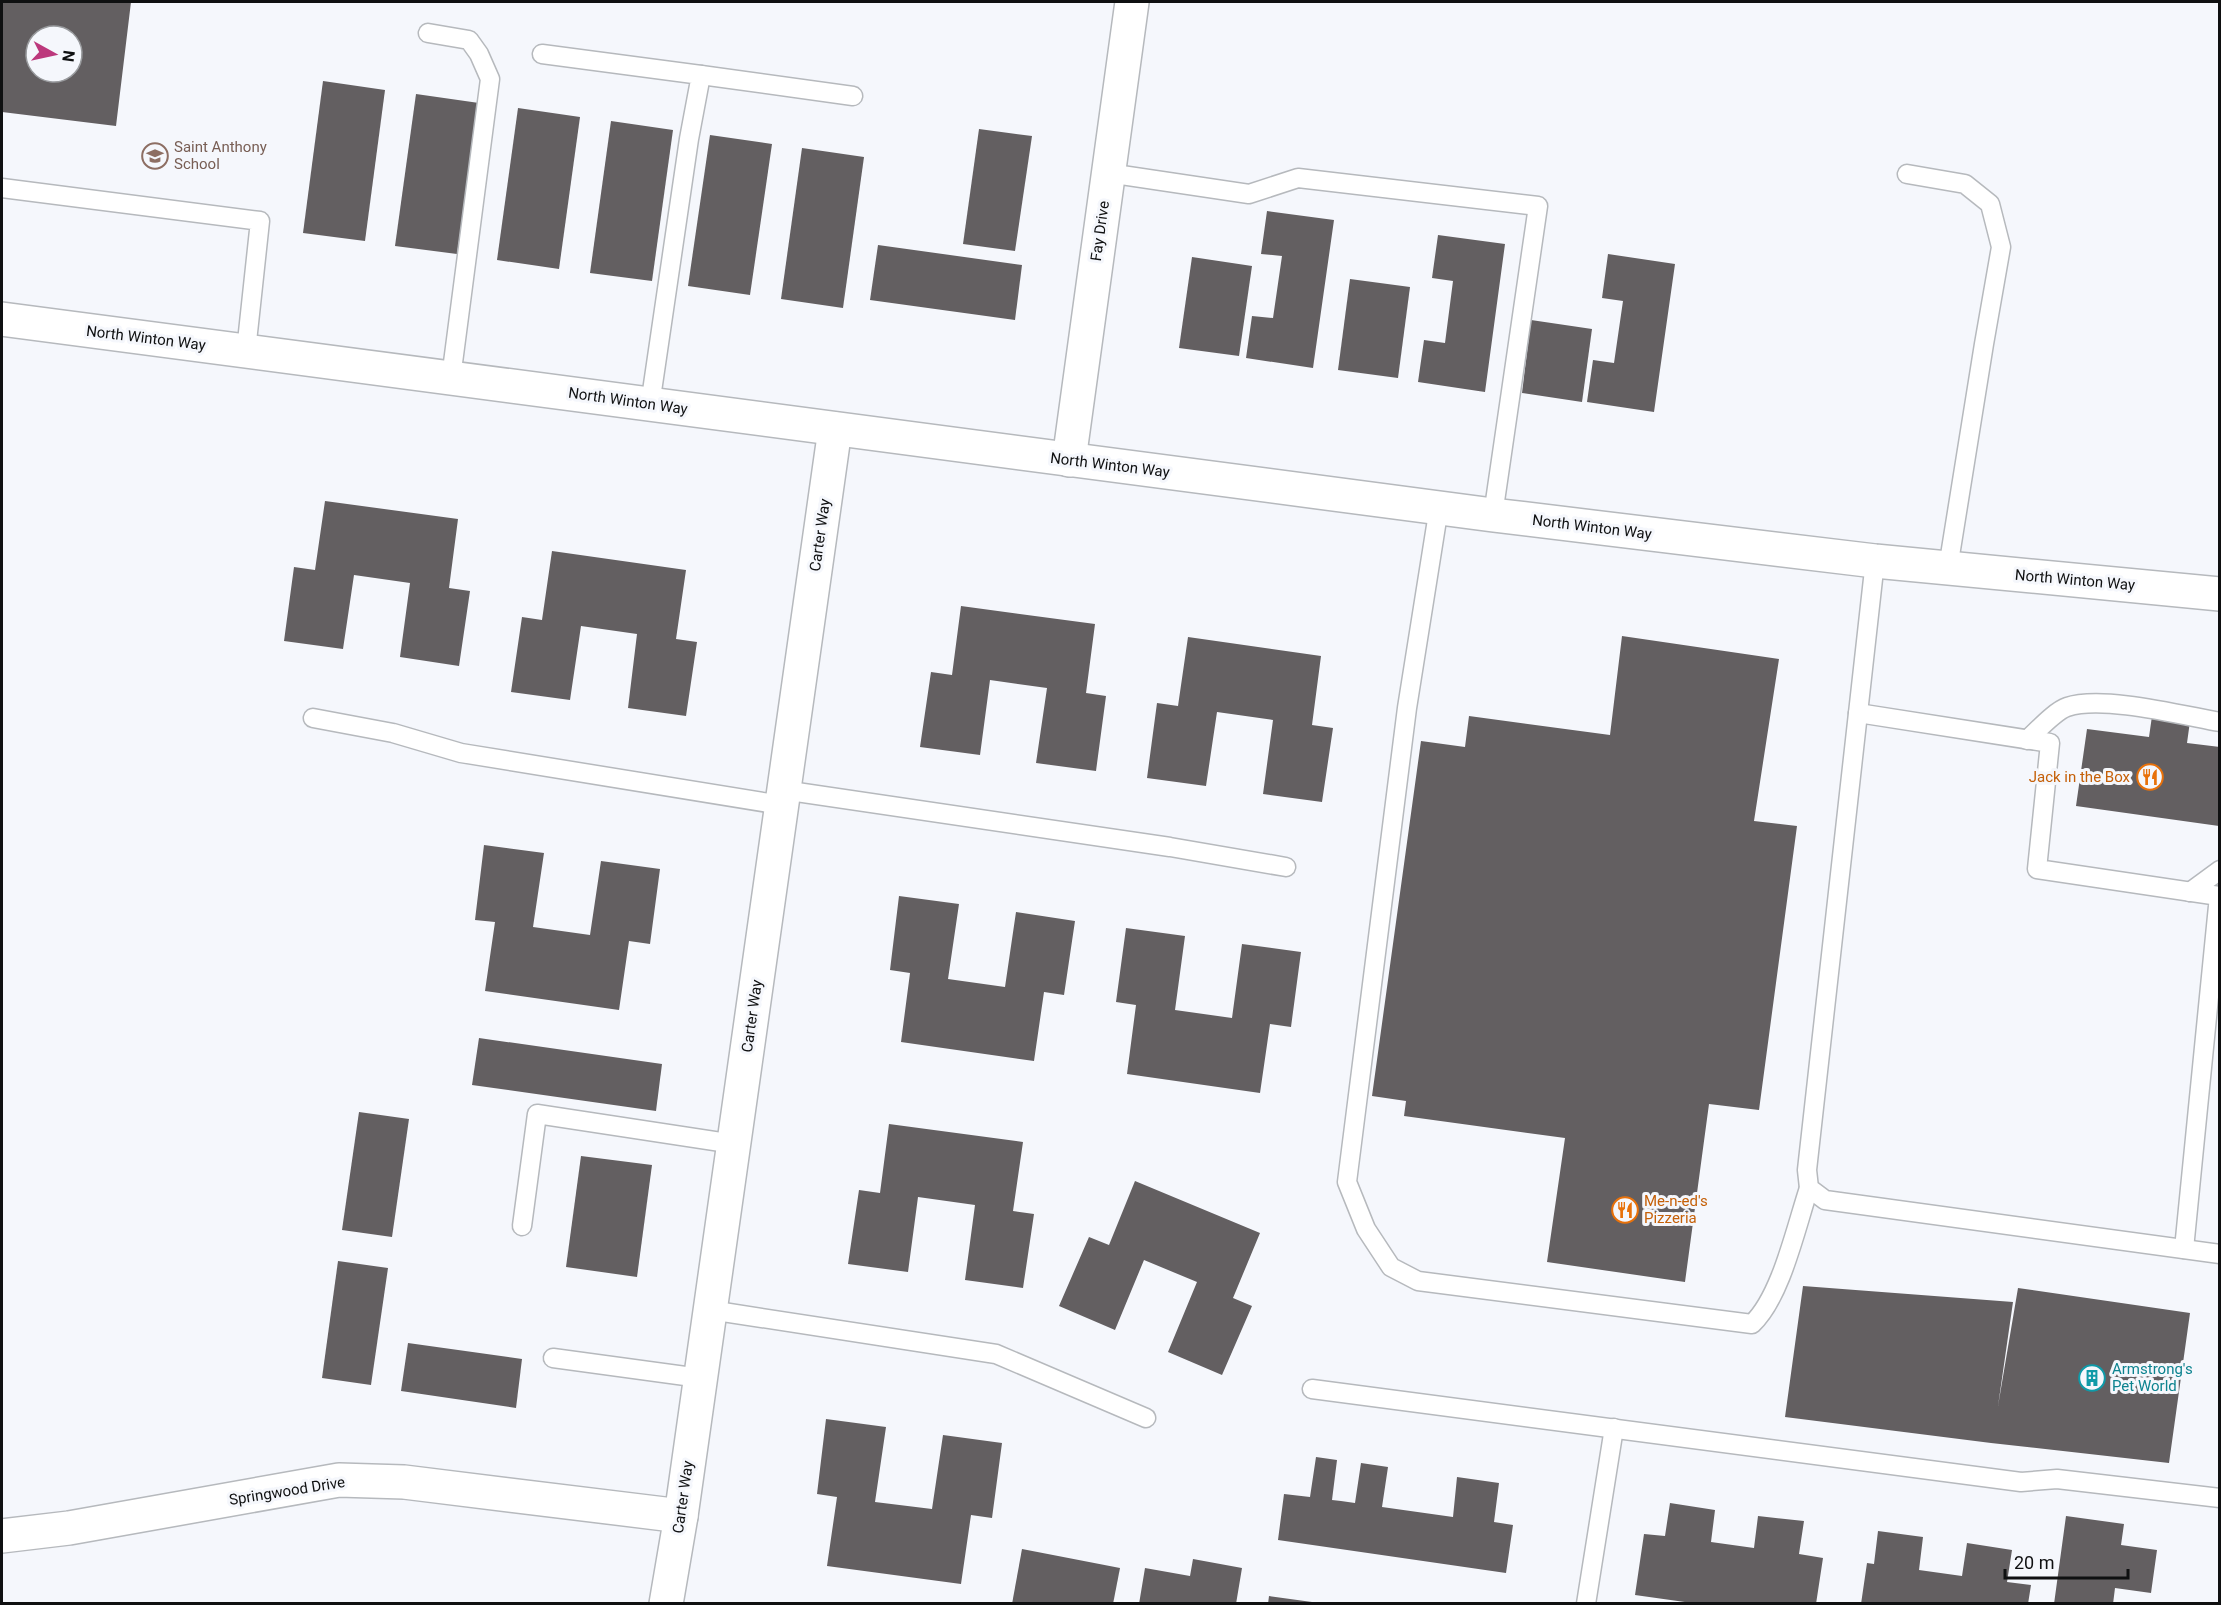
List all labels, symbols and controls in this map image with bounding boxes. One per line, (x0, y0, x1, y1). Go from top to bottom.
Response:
north arrow (24, 24, 84, 84)
text: N (58, 49, 79, 63)
place label: Saint Anthony School (174, 138, 267, 173)
school or university icon: Saint Anthony School (140, 141, 170, 171)
street label: Fay Drive (1087, 200, 1113, 262)
street label: North Winton Way (85, 322, 207, 354)
street label: North Winton Way (567, 384, 689, 418)
street label: North Winton Way (1049, 449, 1171, 481)
street label: Carter Way (806, 497, 834, 573)
street label: North Winton Way (1531, 511, 1653, 543)
street label: North Winton Way (2014, 566, 2136, 594)
restaurant icon: Jack in the Box (2135, 762, 2165, 792)
place label: Jack in the Box (2029, 768, 2131, 786)
street label: Carter Way (738, 978, 766, 1054)
place label: Me-n-ed's Pizzeria (1644, 1192, 1708, 1227)
restaurant icon: Me-n-ed's Pizzeria (1610, 1195, 1640, 1225)
place label: Armstrong's Pet World (2112, 1360, 2193, 1395)
building icon: Armstrong's Pet World (2077, 1363, 2107, 1393)
street label: Carter Way (669, 1459, 697, 1535)
street label: Springwood Drive (228, 1473, 346, 1509)
scale bar (2005, 1542, 2128, 1580)
text: 20 m (2014, 1552, 2054, 1573)

